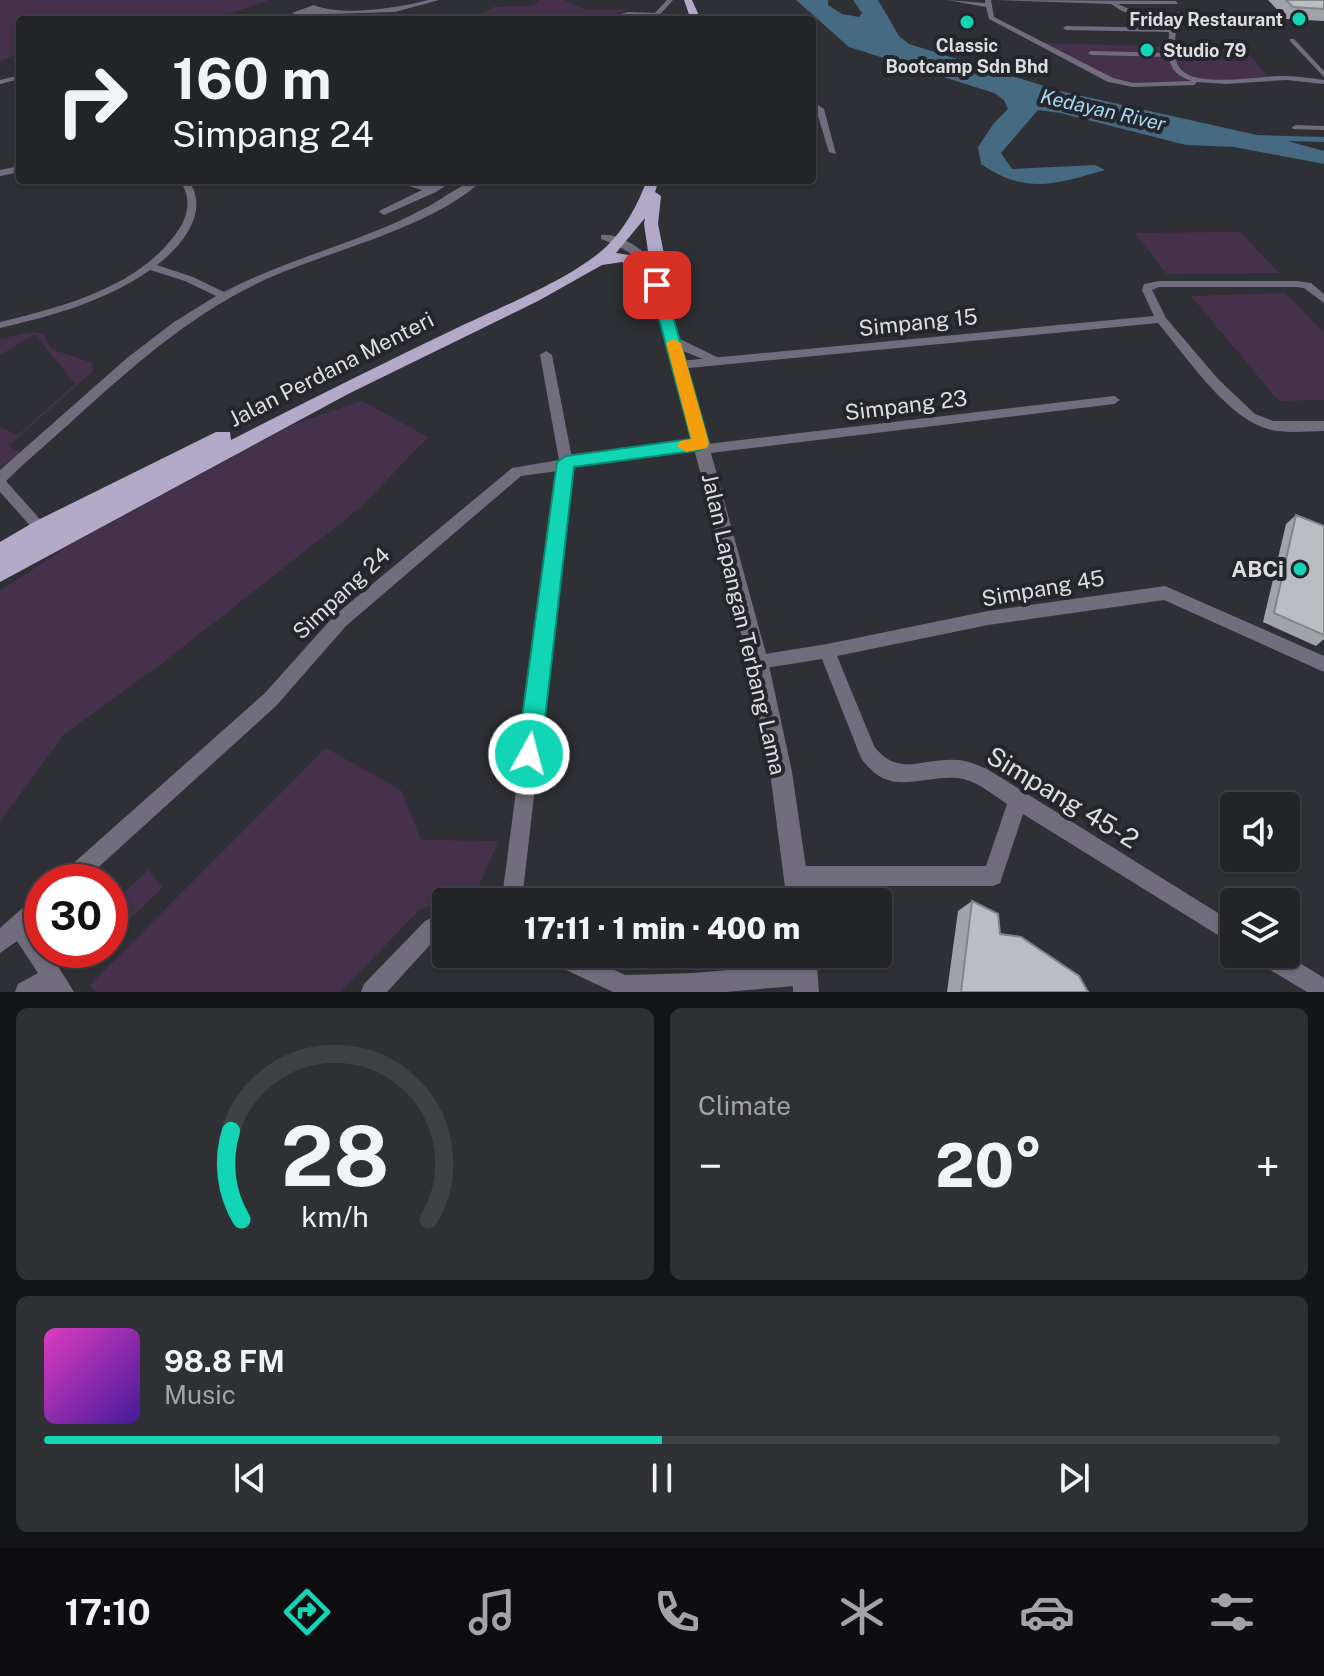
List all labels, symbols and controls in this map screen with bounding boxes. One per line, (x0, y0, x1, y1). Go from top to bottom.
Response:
place label: Friday Restaurant (1129, 9, 1283, 30)
marker: Friday Restaurant (1290, 10, 1308, 28)
marker: Classic Bootcamp Sdn Bhd (958, 13, 976, 31)
place label: Classic Bootcamp Sdn Bhd (885, 35, 1049, 77)
place label: Studio 79 (1163, 40, 1247, 61)
marker: Studio 79 (1138, 41, 1156, 59)
text: 160 m (172, 46, 332, 112)
icon: right (40, 48, 144, 152)
water label: Kedayan River (1038, 84, 1168, 136)
text: Simpang 24 (172, 113, 374, 155)
pin (623, 251, 691, 319)
icon: arrive (635, 263, 679, 307)
street label: Simpang 15 (857, 303, 979, 341)
street label: Jalan Perdana Menteri (224, 306, 438, 432)
street label: Simpang 23 (843, 385, 969, 425)
street label: Jalan Lapangan Terbang Lama (697, 471, 791, 777)
street label: Simpang 24 (287, 541, 395, 645)
place label: ABCi (1231, 556, 1284, 582)
marker: ABCi (1291, 560, 1309, 578)
street label: Simpang 45 (980, 564, 1106, 612)
position arrow (487, 712, 571, 796)
street label: Simpang 45-2 (981, 739, 1145, 855)
map controls (1220, 792, 1300, 968)
button: sound (1220, 792, 1300, 872)
speed limit sign: 30 (24, 864, 128, 968)
button: layers (1220, 888, 1300, 968)
text: 17:11 · 1 min · 400 m (524, 910, 800, 946)
text: Climate (698, 1090, 791, 1121)
text: 28 (281, 1107, 389, 1205)
text: 20° (935, 1130, 1043, 1201)
text: − (698, 1140, 722, 1192)
text: + (1256, 1140, 1280, 1192)
text: km/h (301, 1200, 369, 1233)
text: 98.8 FM (164, 1343, 285, 1379)
text: Music (164, 1379, 236, 1410)
icon: previous (228, 1456, 272, 1500)
icon: pause (640, 1456, 684, 1500)
icon: next (1052, 1456, 1096, 1500)
icon: directions (279, 1584, 335, 1640)
icon: music (464, 1584, 520, 1640)
icon: phone (649, 1584, 705, 1640)
icon: climate (834, 1584, 890, 1640)
icon: car (1019, 1584, 1075, 1640)
icon: filters (1204, 1584, 1260, 1640)
text: 17:10 (64, 1591, 151, 1633)

